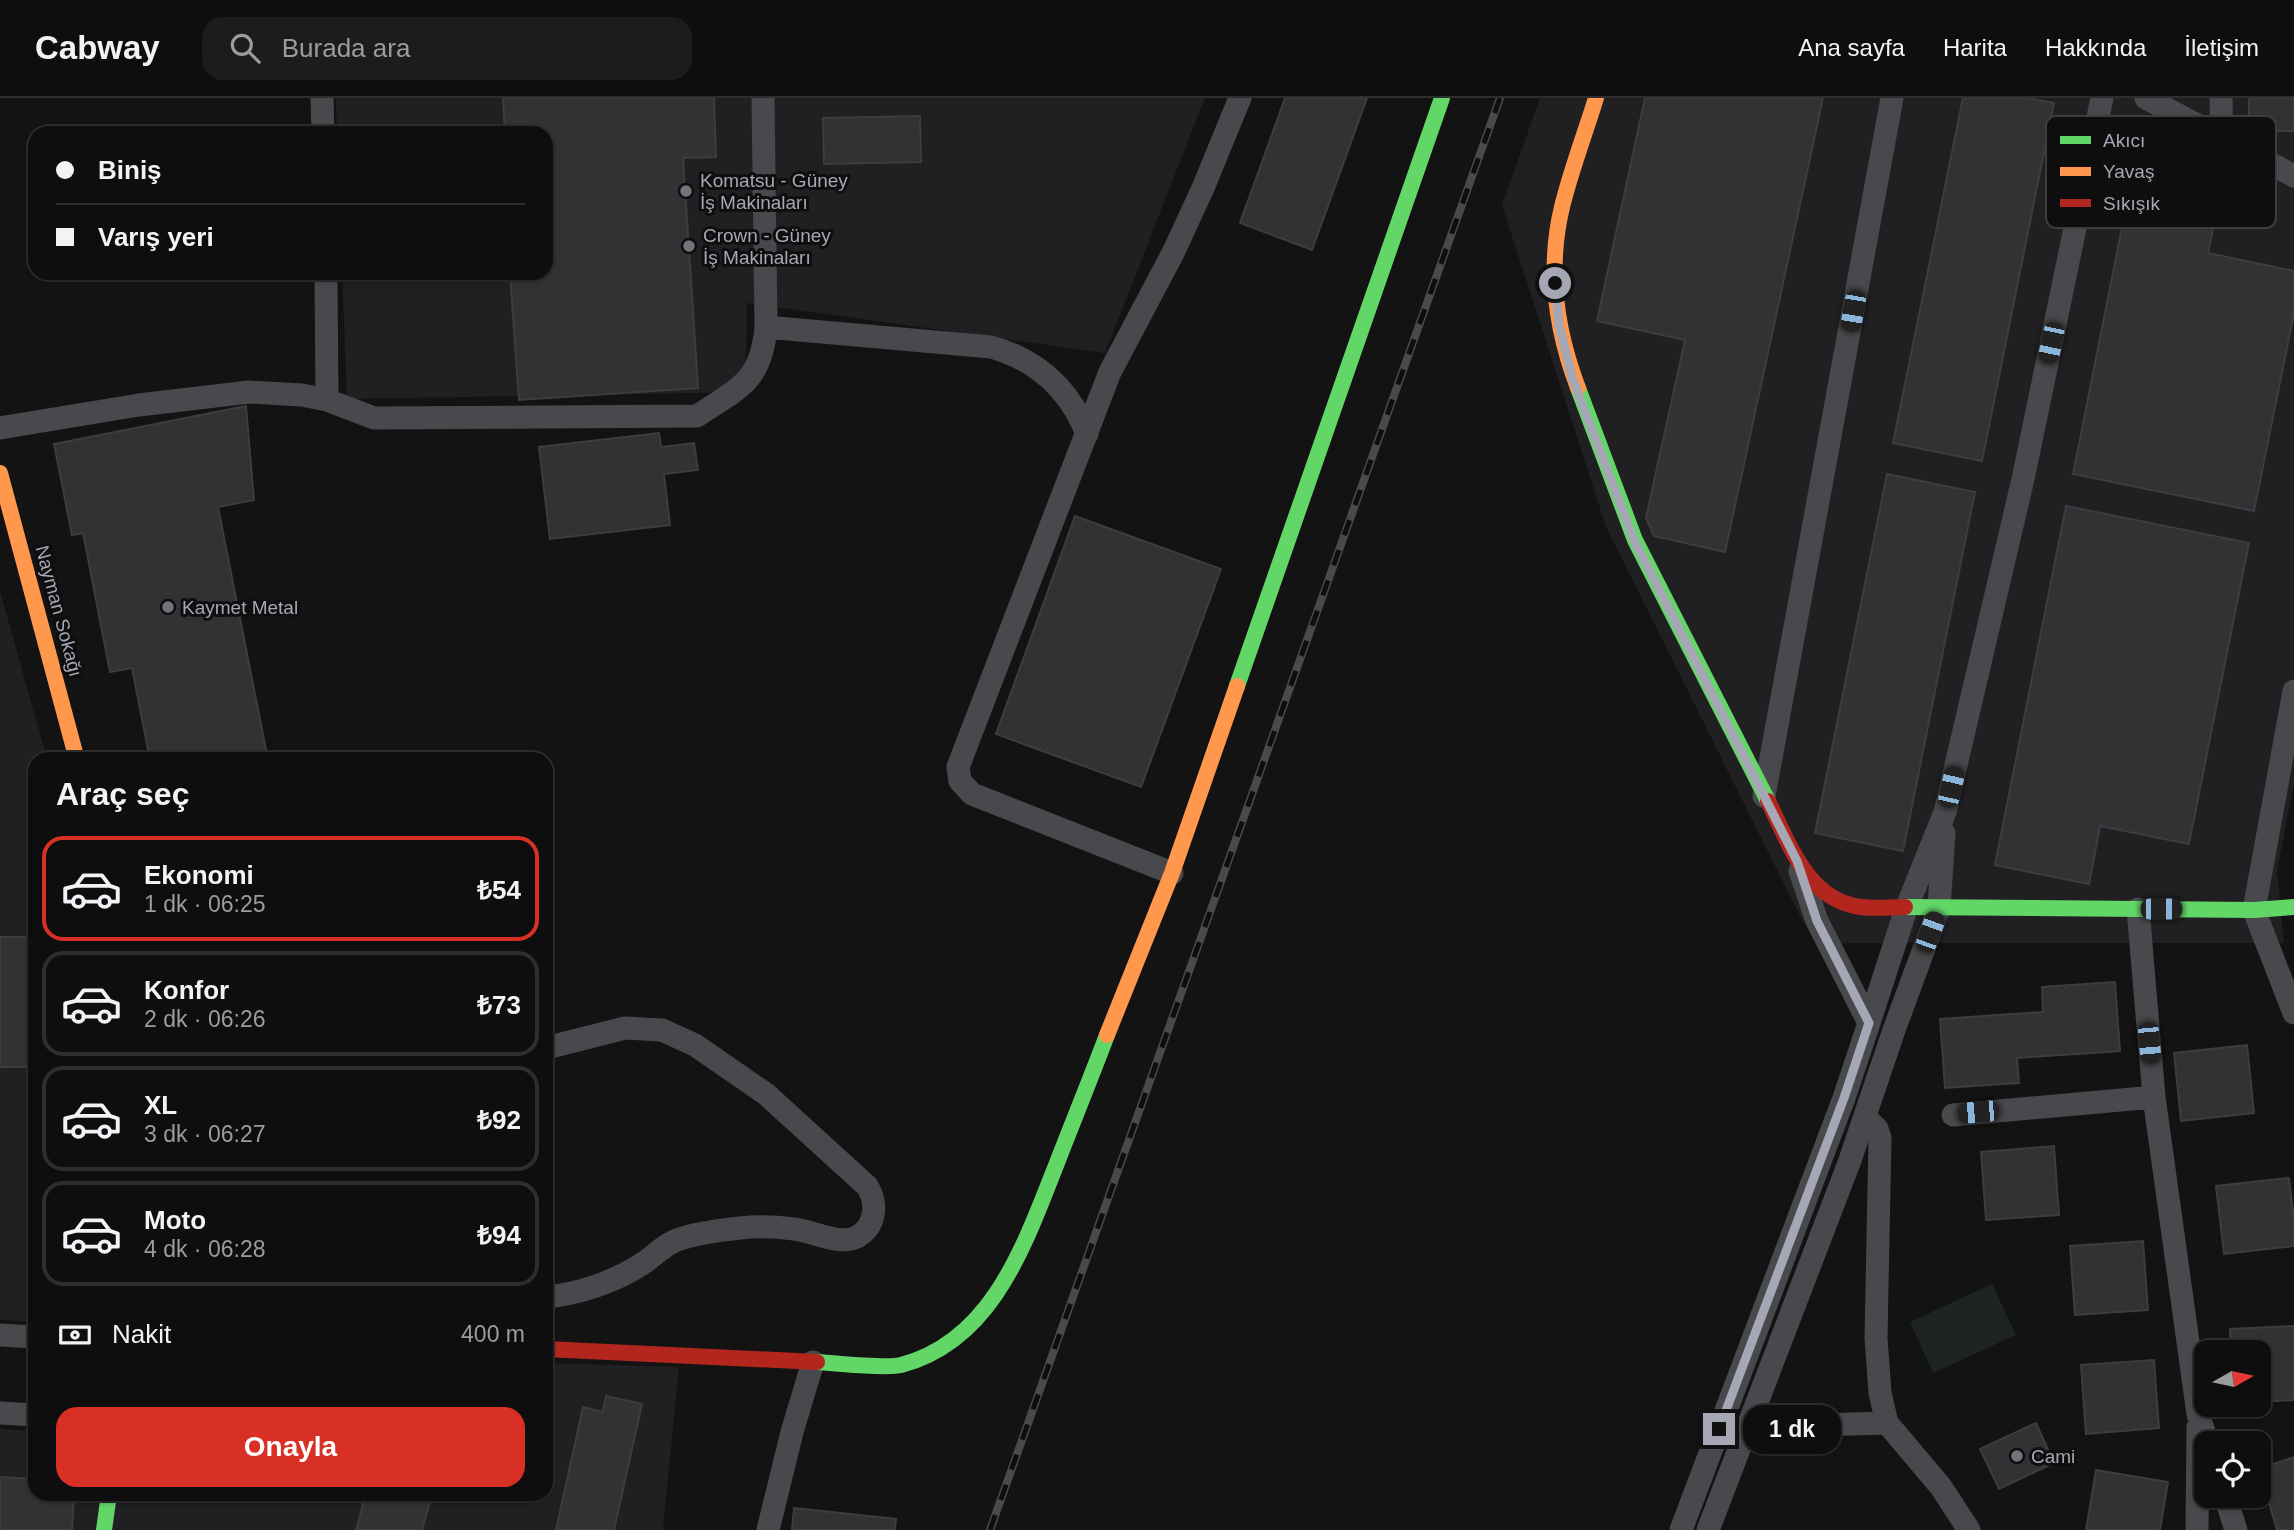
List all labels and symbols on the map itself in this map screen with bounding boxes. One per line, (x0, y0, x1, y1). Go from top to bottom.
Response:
legend (2046, 116, 2276, 228)
text: Akıcı (2103, 130, 2145, 151)
text: Yavaş (2103, 161, 2154, 182)
place label: Komatsu - Güney İş Makinaları (700, 170, 848, 213)
marker: Komatsu - Güney İş Makinaları (678, 183, 694, 199)
text: Sıkışık (2103, 193, 2161, 214)
place label: Crown - Güney İş Makinaları (703, 225, 831, 268)
marker: Crown - Güney İş Makinaları (681, 238, 697, 254)
route start (1539, 267, 1571, 299)
car (1840, 288, 1867, 334)
car (2037, 320, 2066, 366)
street label: Nayman Sokağı (31, 543, 87, 679)
place label: Kaymet Metal (182, 597, 298, 618)
marker: Kaymet Metal (160, 599, 176, 615)
car (1937, 764, 1966, 810)
car (2141, 899, 2183, 920)
car (1913, 909, 1948, 955)
car (2137, 1021, 2162, 1065)
car (1957, 1100, 2000, 1124)
north arrow (2194, 1340, 2272, 1418)
callout: 1 dk (1744, 1404, 1842, 1454)
route end (1703, 1413, 1735, 1445)
place label: Cami (2031, 1446, 2075, 1467)
marker: Cami (2009, 1448, 2025, 1464)

